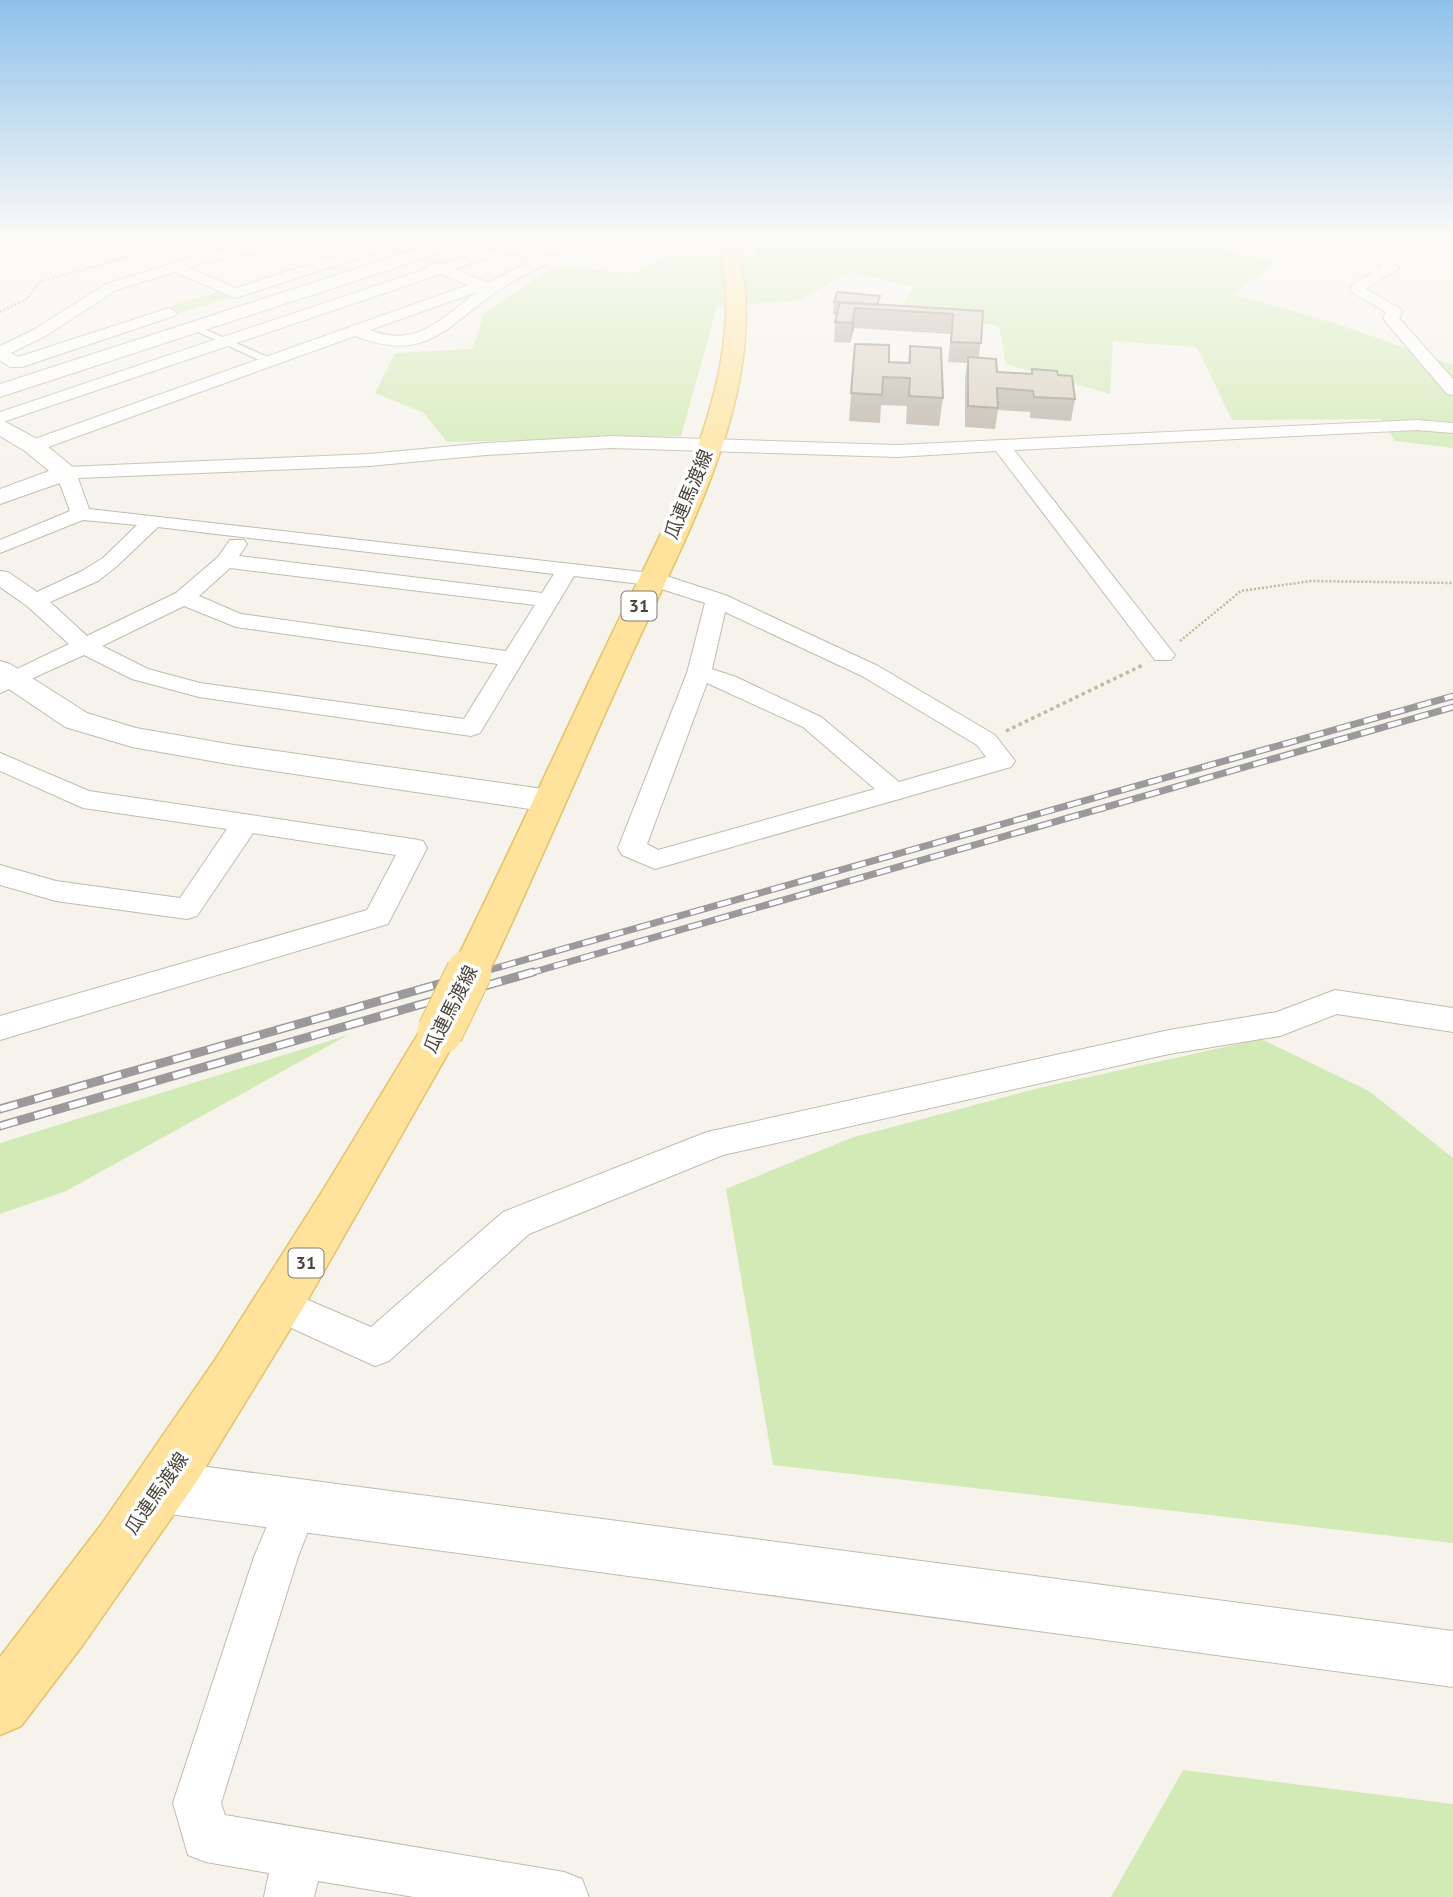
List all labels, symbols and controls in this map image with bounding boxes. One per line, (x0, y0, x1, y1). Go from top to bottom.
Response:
street label: 瓜連馬渡線 (658, 446, 718, 542)
road number: 31 (622, 592, 656, 620)
street label: 瓜連馬渡線 (418, 961, 482, 1057)
road number: 31 (288, 1248, 324, 1278)
street label: 瓜連馬渡線 (119, 1447, 193, 1539)

